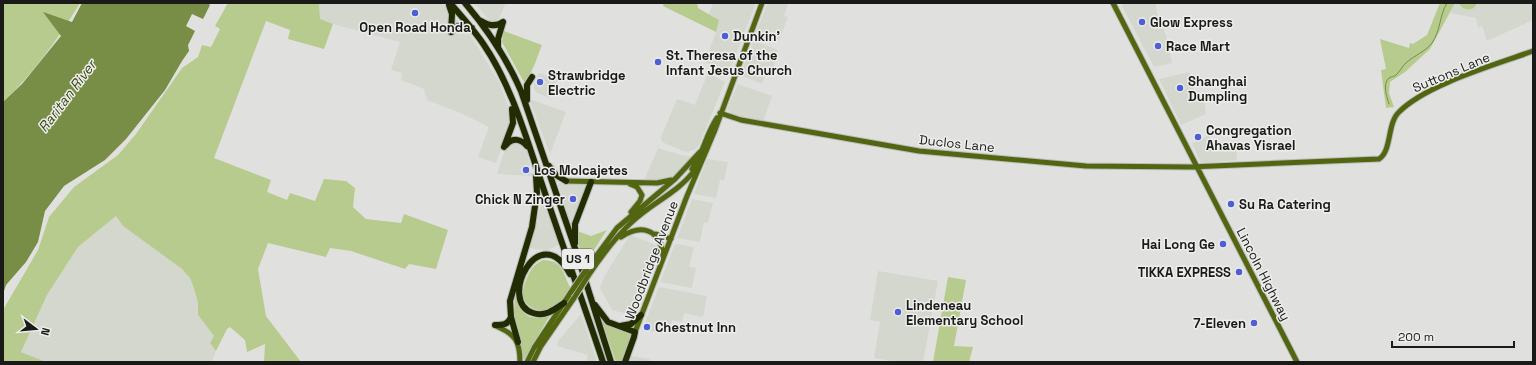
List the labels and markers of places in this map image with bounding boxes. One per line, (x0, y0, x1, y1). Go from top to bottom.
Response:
marker: Open Road Honda (410, 8, 420, 18)
place label: Glow Express (1150, 14, 1233, 31)
marker: Glow Express (1137, 17, 1147, 27)
place label: Open Road Honda (359, 19, 471, 36)
place label: Dunkin' (733, 28, 780, 45)
marker: Dunkin' (720, 31, 730, 41)
place label: Race Mart (1166, 38, 1230, 55)
marker: Race Mart (1153, 41, 1163, 51)
place label: St. Theresa of the Infant Jesus Church (666, 47, 792, 79)
marker: St. Theresa of the Infant Jesus Church (653, 57, 663, 67)
place label: Strawbridge Electric (548, 67, 625, 99)
place label: Shanghai Dumpling (1188, 73, 1247, 105)
marker: Strawbridge Electric (535, 77, 545, 87)
marker: Shanghai Dumpling (1175, 83, 1185, 93)
place label: Congregation Ahavas Yisrael (1206, 122, 1296, 154)
marker: Congregation Ahavas Yisrael (1193, 132, 1203, 142)
place label: Los Molcajetes (534, 162, 628, 179)
marker: Los Molcajetes (521, 165, 531, 175)
place label: Chick N Zinger (475, 191, 565, 208)
marker: Chick N Zinger (568, 194, 578, 204)
place label: Su Ra Catering (1239, 196, 1331, 213)
marker: Su Ra Catering (1226, 199, 1236, 209)
place label: Hai Long Ge (1141, 236, 1215, 253)
marker: Hai Long Ge (1218, 239, 1228, 249)
place label: TIKKA EXPRESS (1138, 264, 1231, 281)
marker: TIKKA EXPRESS (1234, 267, 1244, 277)
place label: Lindeneau Elementary School (906, 297, 1023, 329)
marker: Lindeneau Elementary School (893, 307, 903, 317)
place label: 7-Eleven (1193, 315, 1246, 332)
marker: 7-Eleven (1249, 318, 1259, 328)
place label: Chestnut Inn (655, 319, 736, 336)
marker: Chestnut Inn (642, 322, 652, 332)

